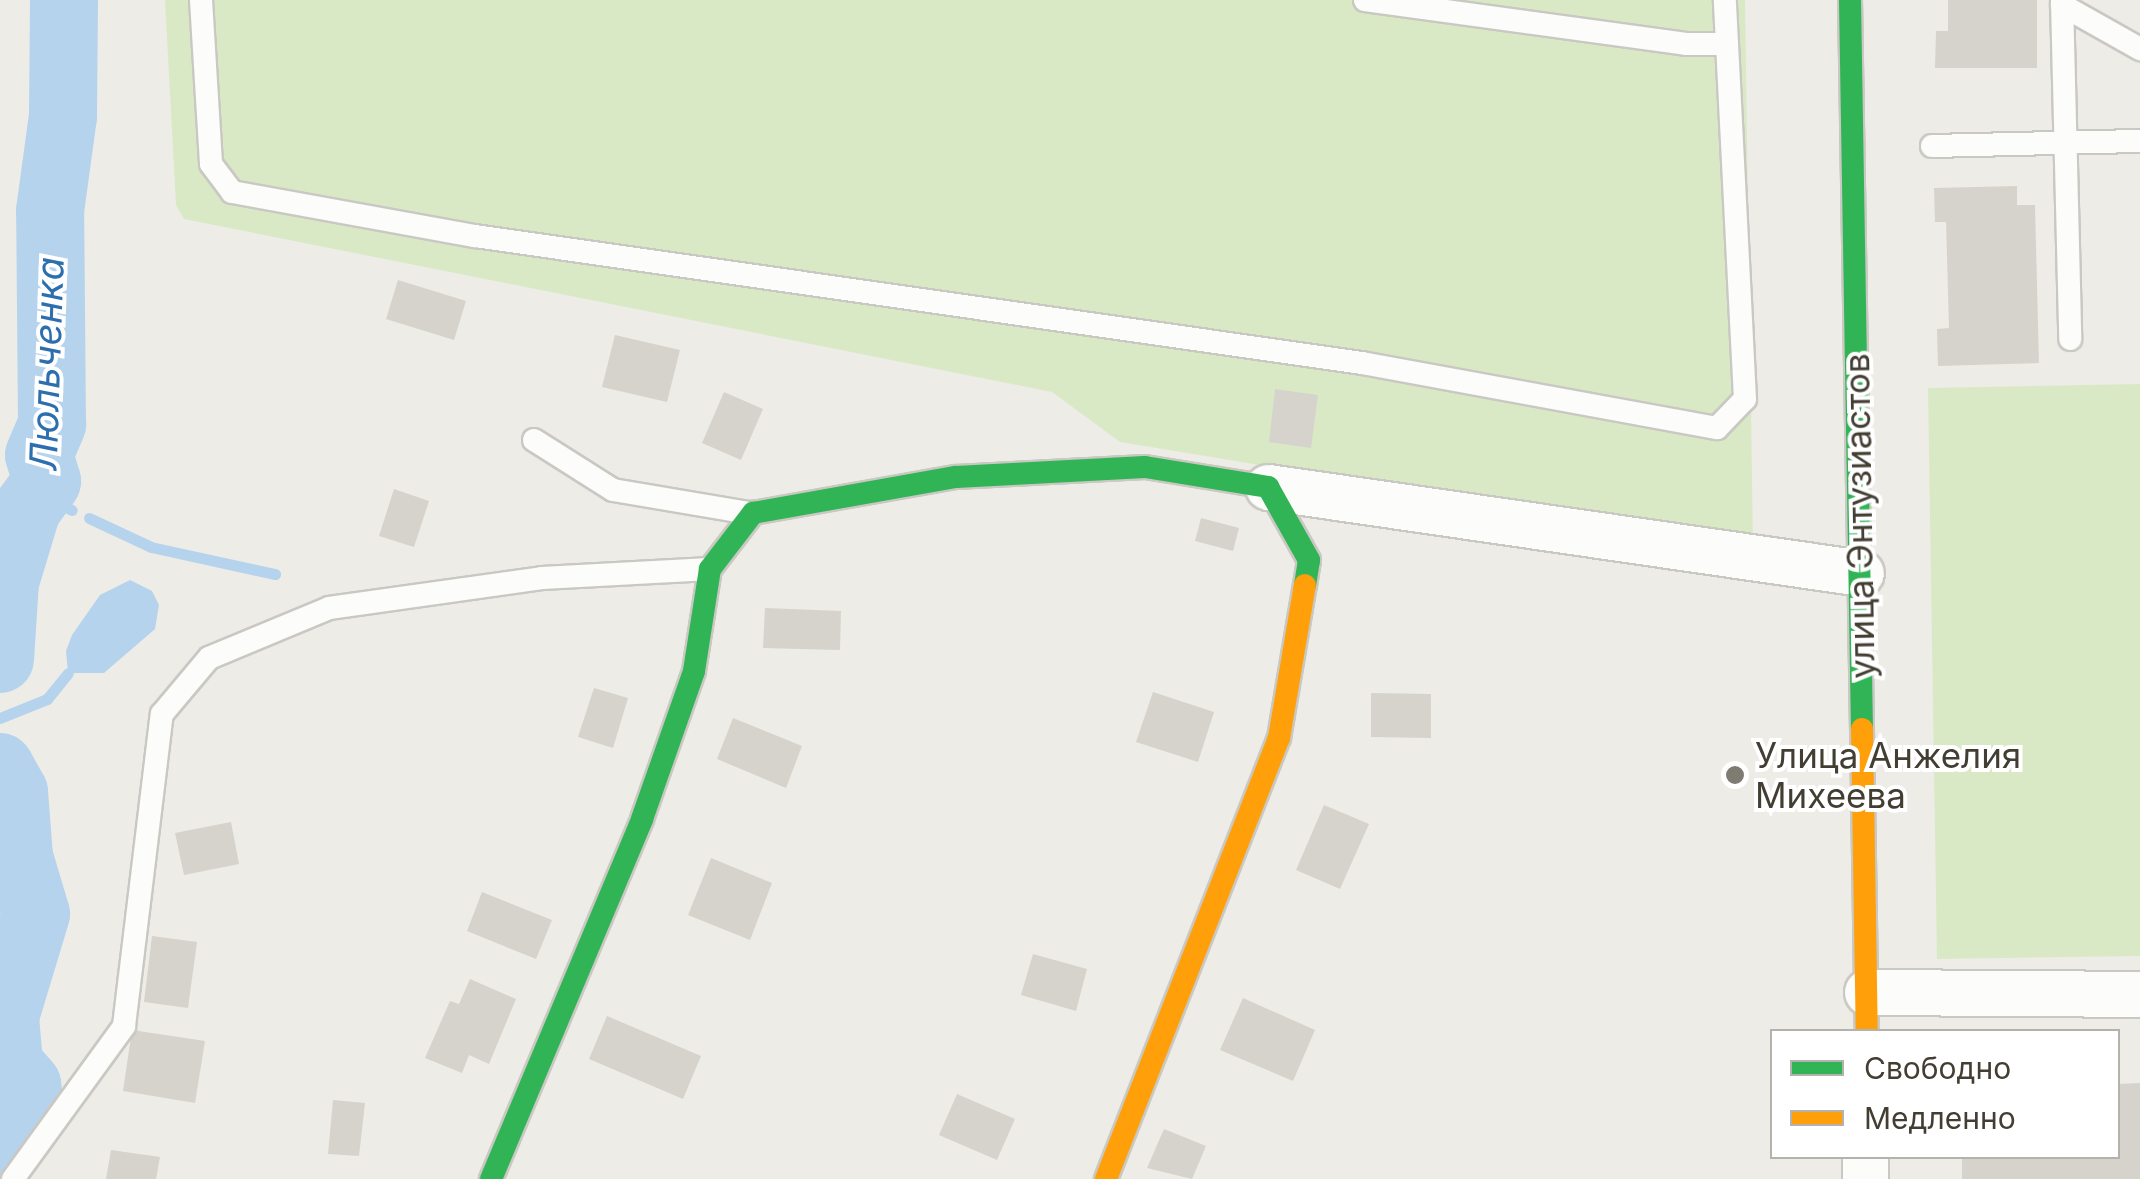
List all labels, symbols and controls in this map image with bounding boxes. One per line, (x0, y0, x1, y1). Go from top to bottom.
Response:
water label: Люльченка (20, 256, 74, 472)
street label: улица Энтузиастов (1835, 353, 1883, 679)
place label: Улица Анжелия Михеева (1755, 734, 2021, 816)
marker: Улица Анжелия Михеева (1724, 764, 1746, 786)
legend (1770, 1029, 2120, 1159)
text: Свободно (1864, 1050, 2011, 1086)
text: Медленно (1864, 1100, 2016, 1136)

